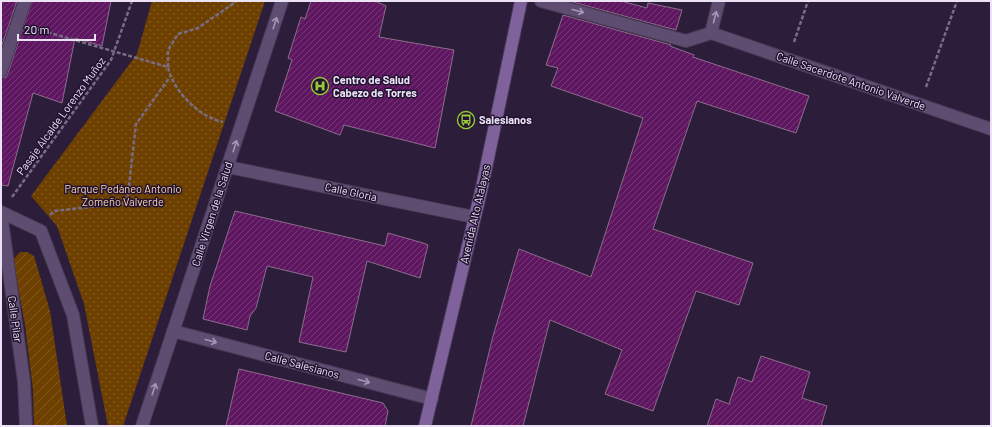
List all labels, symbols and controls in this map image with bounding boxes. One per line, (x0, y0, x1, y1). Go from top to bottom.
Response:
one-way arrow (572, 8, 585, 15)
one-way arrow (712, 11, 719, 24)
scale bar (18, 16, 95, 42)
one-way arrow (272, 16, 279, 29)
text: 20 m (24, 22, 50, 36)
street label: Calle Sacerdote Antonio Valverde (775, 49, 928, 112)
street label: Pasaje Alcalde Lorenzo Muñoz (13, 54, 108, 177)
place label: Centro de Salud Cabezo de Torres (333, 73, 417, 99)
hospital icon: Centro de Salud Cabezo de Torres (310, 76, 330, 96)
bus stop icon: Salesianos (456, 110, 476, 130)
place label: Salesianos (479, 113, 532, 126)
one-way arrow (231, 140, 239, 152)
street label: Calle Virgen de la Salud (188, 160, 235, 268)
street label: Avenida Alto Atalayas (457, 163, 492, 265)
street label: Calle Gloria (324, 180, 378, 203)
park label: Parque Pedáneo Antonio Zomeño Valverde (65, 182, 181, 208)
street label: Calle Pilar (6, 295, 25, 343)
one-way arrow (204, 338, 217, 345)
street label: Calle Salesianos (263, 348, 341, 381)
one-way arrow (357, 378, 370, 385)
one-way arrow (151, 383, 158, 396)

